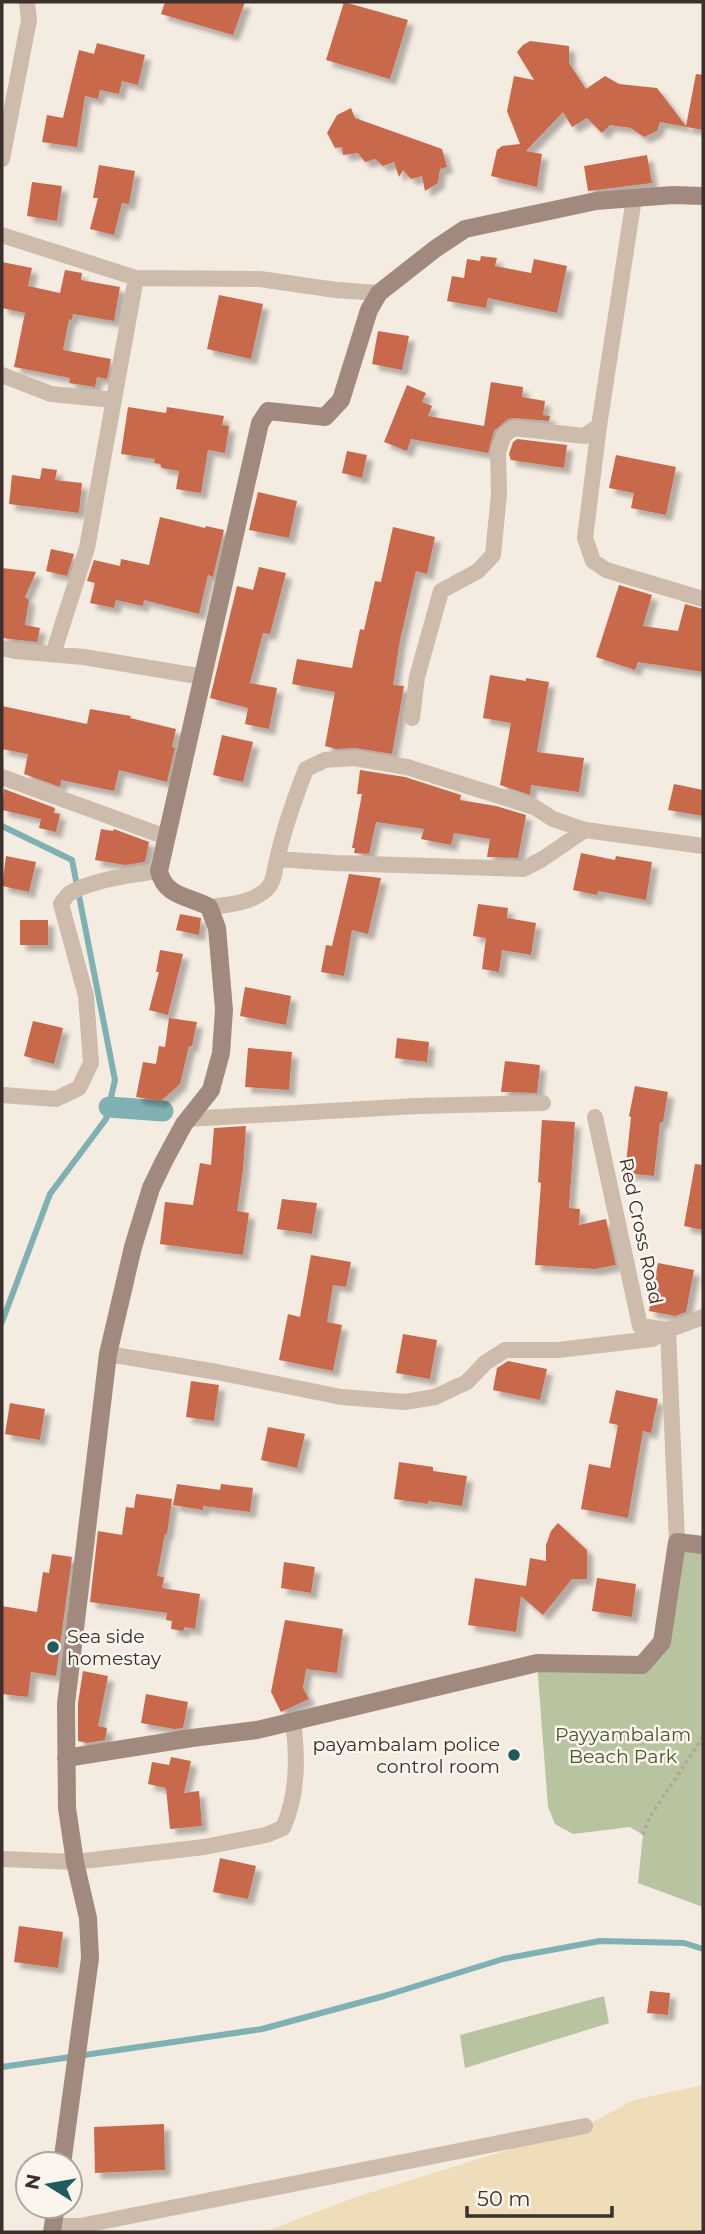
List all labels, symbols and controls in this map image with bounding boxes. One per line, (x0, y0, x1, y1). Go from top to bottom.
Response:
street label: Red Cross Road (614, 1156, 668, 1306)
place label: Sea side homestay (67, 1625, 162, 1670)
marker: Sea side homestay (45, 1639, 61, 1655)
park label: Payyambalam Beach Park (555, 1723, 691, 1768)
place label: payambalam police control room (313, 1733, 500, 1778)
marker: payambalam police control room (506, 1747, 522, 1763)
north arrow (14, 2150, 84, 2220)
text: N (20, 2172, 46, 2192)
scale bar (467, 2174, 612, 2218)
text: 50 m (477, 2186, 531, 2211)

